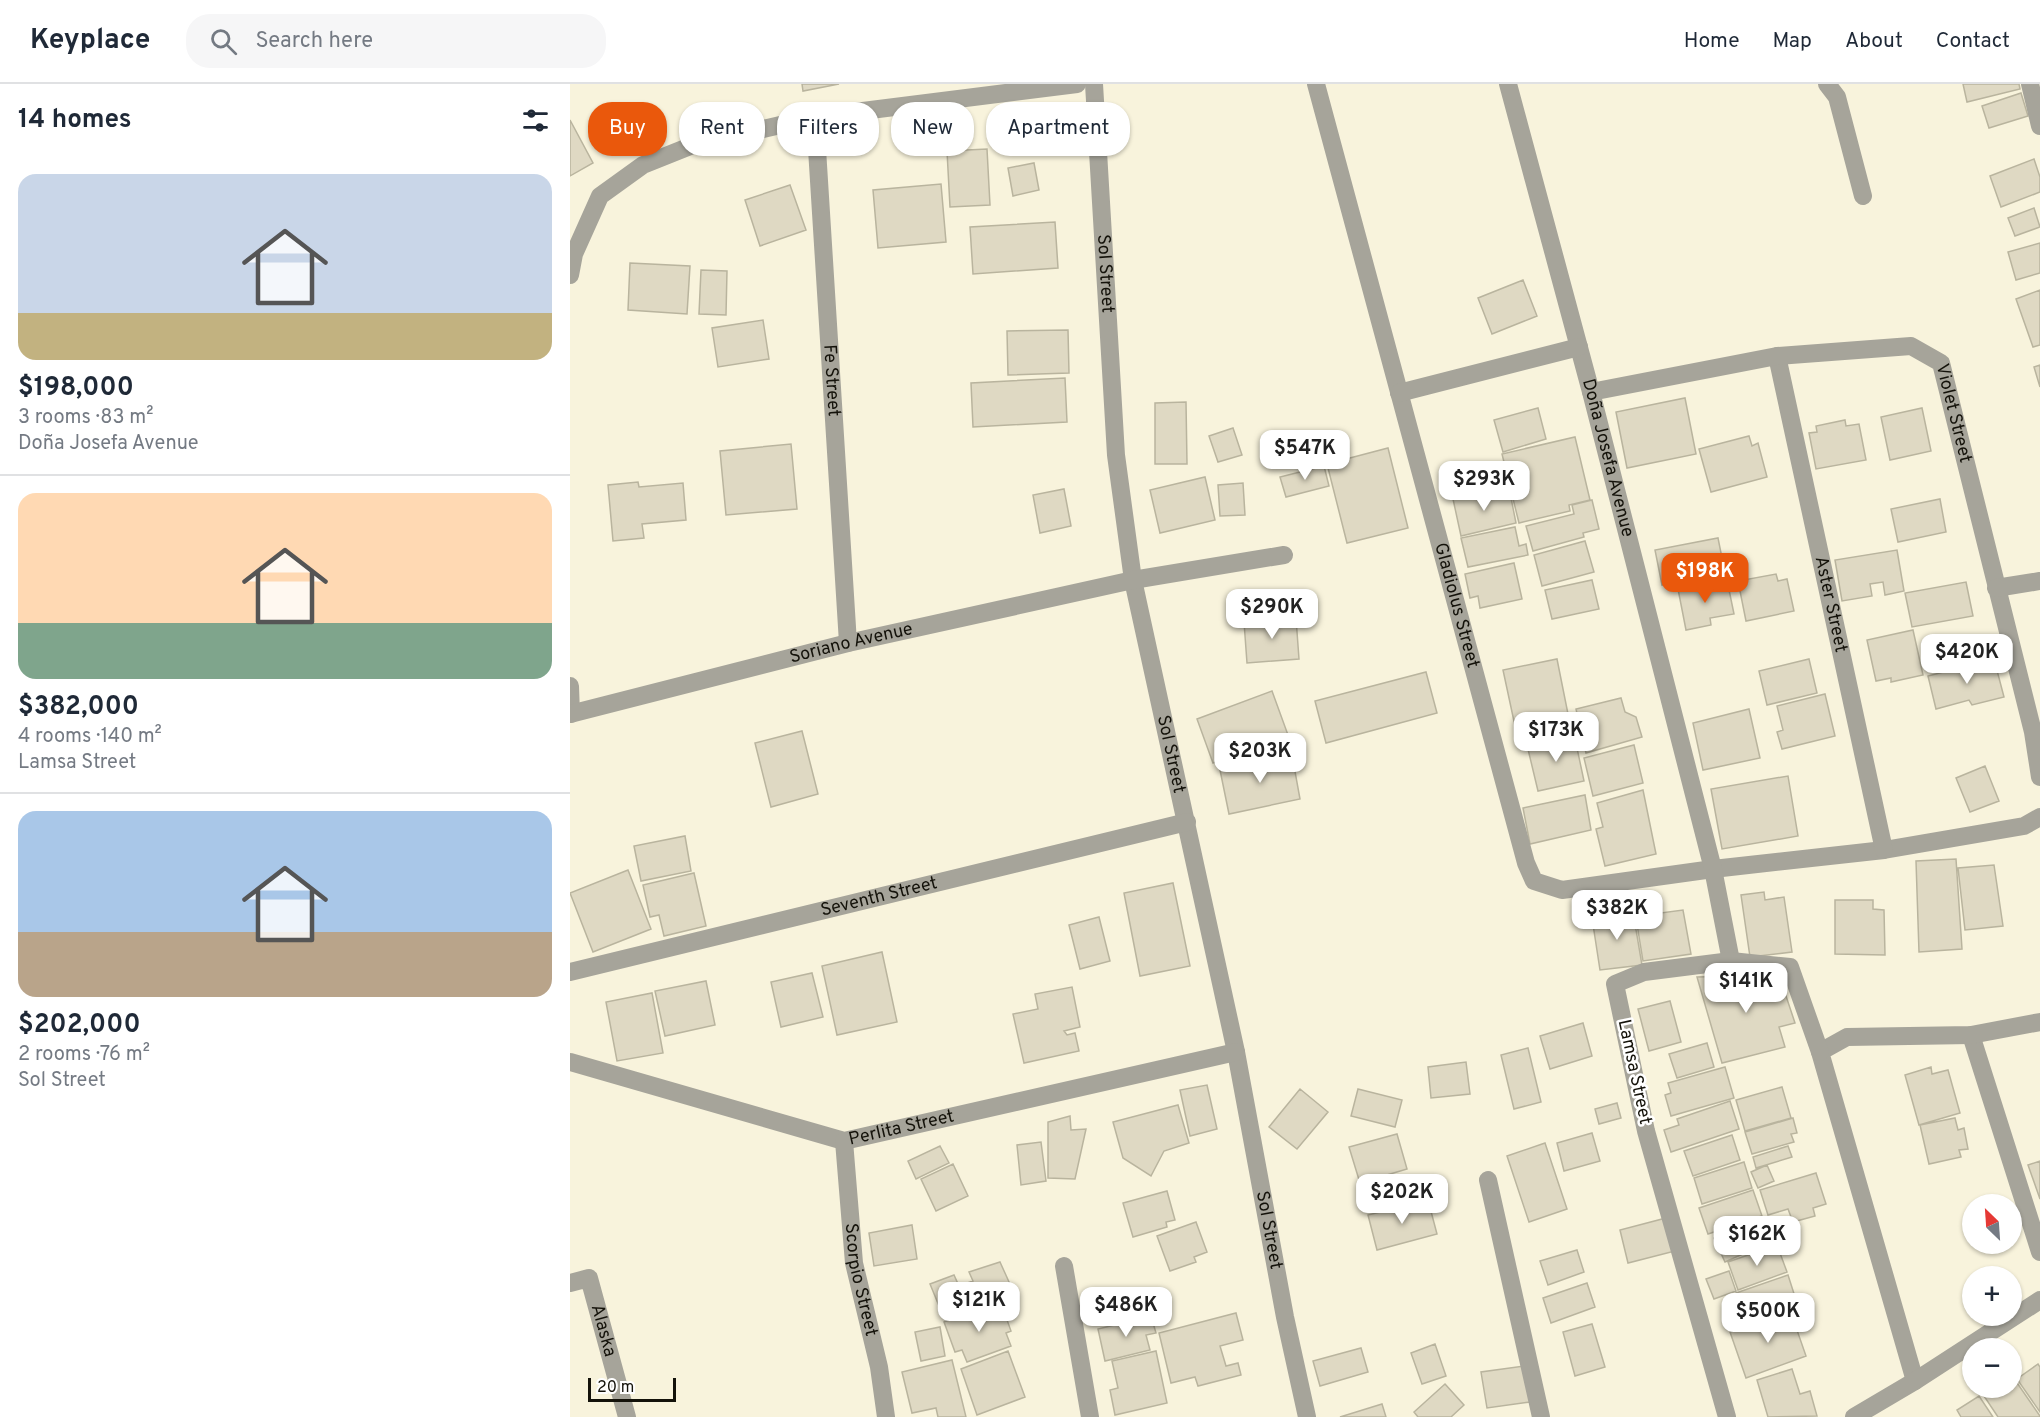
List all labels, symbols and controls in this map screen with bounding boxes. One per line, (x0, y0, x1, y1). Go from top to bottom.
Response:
search box (186, 14, 606, 68)
text: Keyplace (30, 23, 150, 59)
icon: search (207, 25, 240, 58)
text: Search here (255, 28, 373, 55)
text: Home (1684, 28, 1740, 55)
text: Map (1773, 28, 1812, 55)
text: About (1845, 28, 1903, 55)
text: Contact (1936, 28, 2010, 55)
chip: Buy (588, 102, 667, 156)
chip: Rent (679, 102, 765, 156)
chip: Filters (777, 102, 879, 156)
chip: New (891, 102, 974, 156)
chip: Apartment (986, 102, 1130, 156)
text: 14 homes (18, 104, 132, 137)
icon: filters (519, 104, 552, 137)
icon: home (231, 213, 339, 321)
street label: Sol Street (1091, 234, 1119, 314)
street label: Fe Street (818, 344, 845, 417)
street label: Violet Street (1930, 361, 1977, 465)
text: $198,000 (18, 372, 134, 405)
street label: Doña Josefa Avenue (1576, 376, 1639, 540)
text: 3 rooms · 83 m² (18, 405, 153, 431)
pin: $547K (1263, 430, 1347, 481)
text: Doña Josefa Avenue (18, 431, 199, 457)
text: $547K (1274, 436, 1336, 462)
pin: $293K (1442, 461, 1526, 512)
text: $293K (1453, 467, 1515, 493)
icon: home (231, 532, 339, 640)
street label: Gladiolus Street (1429, 540, 1484, 671)
pin: $198K (1663, 553, 1747, 604)
street label: Aster Street (1809, 554, 1852, 654)
text: $198K (1675, 559, 1735, 585)
pin: $290K (1230, 589, 1314, 640)
text: $290K (1240, 595, 1304, 621)
street label: Soriano Avenue (787, 618, 915, 669)
pin: $420K (1925, 634, 2009, 685)
text: $420K (1935, 640, 1999, 666)
text: $382,000 (18, 691, 139, 724)
pin: $173K (1514, 712, 1598, 763)
street label: Sol Street (1151, 713, 1191, 795)
text: $173K (1528, 718, 1584, 744)
text: 4 rooms · 140 m² (18, 724, 162, 750)
pin: $203K (1218, 733, 1302, 784)
text: $203K (1228, 739, 1292, 765)
text: Lamsa Street (18, 750, 136, 776)
icon: home (231, 850, 339, 958)
street label: Seventh Street (818, 872, 940, 922)
pin: $382K (1575, 890, 1659, 941)
text: $382K (1586, 896, 1648, 922)
pin: $141K (1704, 963, 1788, 1014)
text: $141K (1718, 969, 1774, 995)
text: $202,000 (18, 1009, 141, 1042)
street label: Lamsa Street (1612, 1018, 1656, 1126)
text: 2 rooms · 76 m² (18, 1042, 150, 1068)
text: Sol Street (18, 1068, 106, 1094)
street label: Perlita Street (846, 1105, 956, 1151)
pin: $202K (1360, 1174, 1444, 1225)
text: $202K (1370, 1180, 1434, 1206)
street label: Sol Street (1250, 1189, 1287, 1271)
north arrow (1962, 1194, 2022, 1254)
map controls (1962, 1194, 2022, 1398)
pin: $162K (1715, 1216, 1799, 1267)
street label: Scorpio Street (839, 1222, 883, 1339)
text: $162K (1728, 1222, 1786, 1248)
button: + (1962, 1266, 2022, 1326)
pin: $121K (937, 1282, 1021, 1333)
pin: $486K (1084, 1287, 1168, 1338)
text: $121K (952, 1288, 1006, 1314)
text: $486K (1094, 1293, 1158, 1319)
pin: $500K (1726, 1293, 1810, 1344)
text: $500K (1736, 1299, 1800, 1325)
street label: Alaska (585, 1302, 621, 1359)
button: − (1962, 1338, 2022, 1398)
scale bar (588, 1375, 676, 1402)
text: 20 m (597, 1378, 634, 1398)

